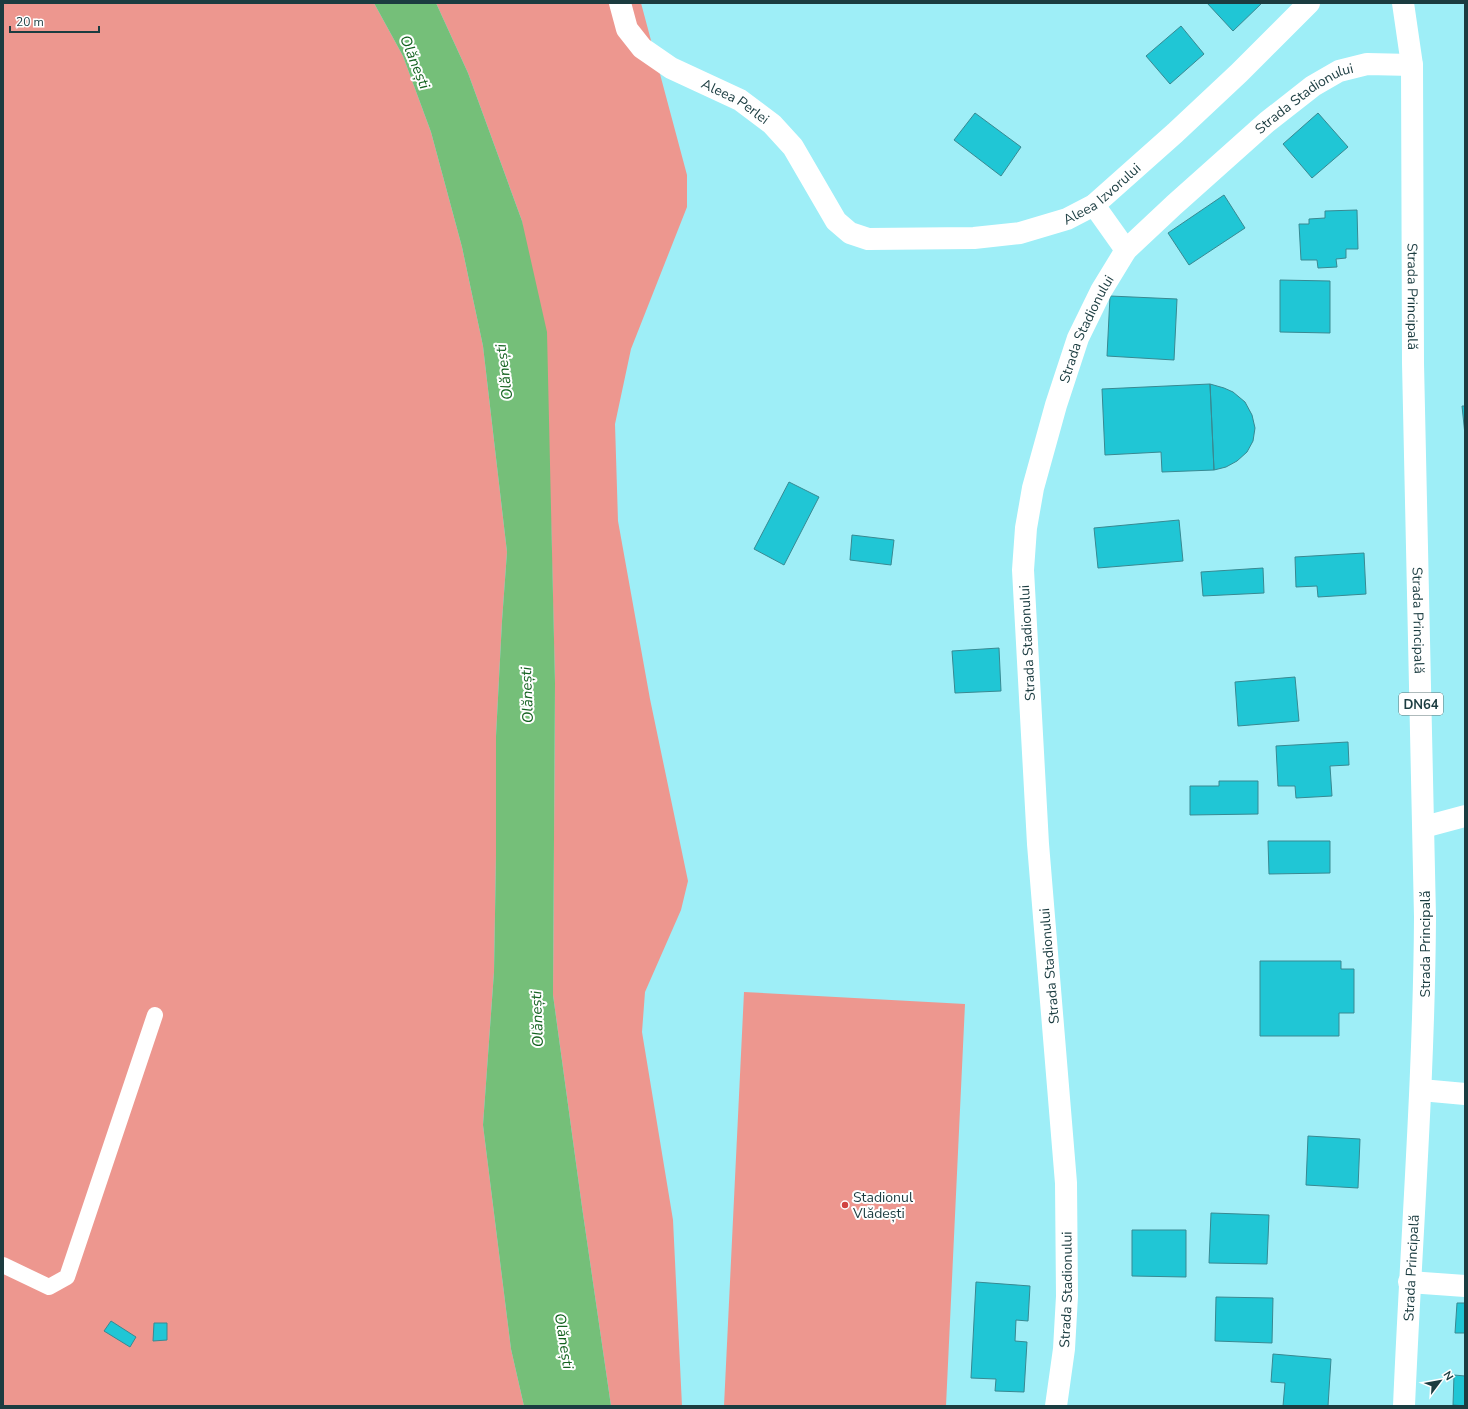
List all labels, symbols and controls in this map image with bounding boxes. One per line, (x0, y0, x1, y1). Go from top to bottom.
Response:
scale bar (10, 8, 99, 34)
text: 20 m (16, 14, 44, 30)
water label: Olănești (395, 32, 435, 92)
street label: Strada Stadionului (1251, 59, 1355, 138)
street label: Aleea Perlei (698, 74, 773, 129)
street label: Aleea Izvorului (1060, 159, 1145, 229)
street label: Strada Principală (1403, 243, 1422, 350)
street label: Strada Stadionului (1055, 272, 1119, 386)
water label: Olănești (491, 342, 517, 401)
street label: Strada Principală (1407, 567, 1429, 674)
street label: Strada Stadionului (1015, 584, 1040, 701)
water label: Olănești (516, 666, 538, 723)
road number: DN64 (1399, 693, 1443, 715)
street label: Strada Principală (1416, 891, 1435, 997)
street label: Strada Stadionului (1035, 907, 1064, 1025)
water label: Olănești (526, 990, 548, 1047)
place label: Stadionul Vlădești (852, 1188, 914, 1223)
marker: Stadionul Vlădești (840, 1200, 850, 1210)
street label: Strada Principală (1399, 1214, 1424, 1322)
street label: Strada Stadionului (1055, 1231, 1077, 1348)
water label: Olănești (550, 1312, 578, 1371)
north arrow (1420, 1361, 1460, 1401)
text: N (1440, 1368, 1457, 1383)

